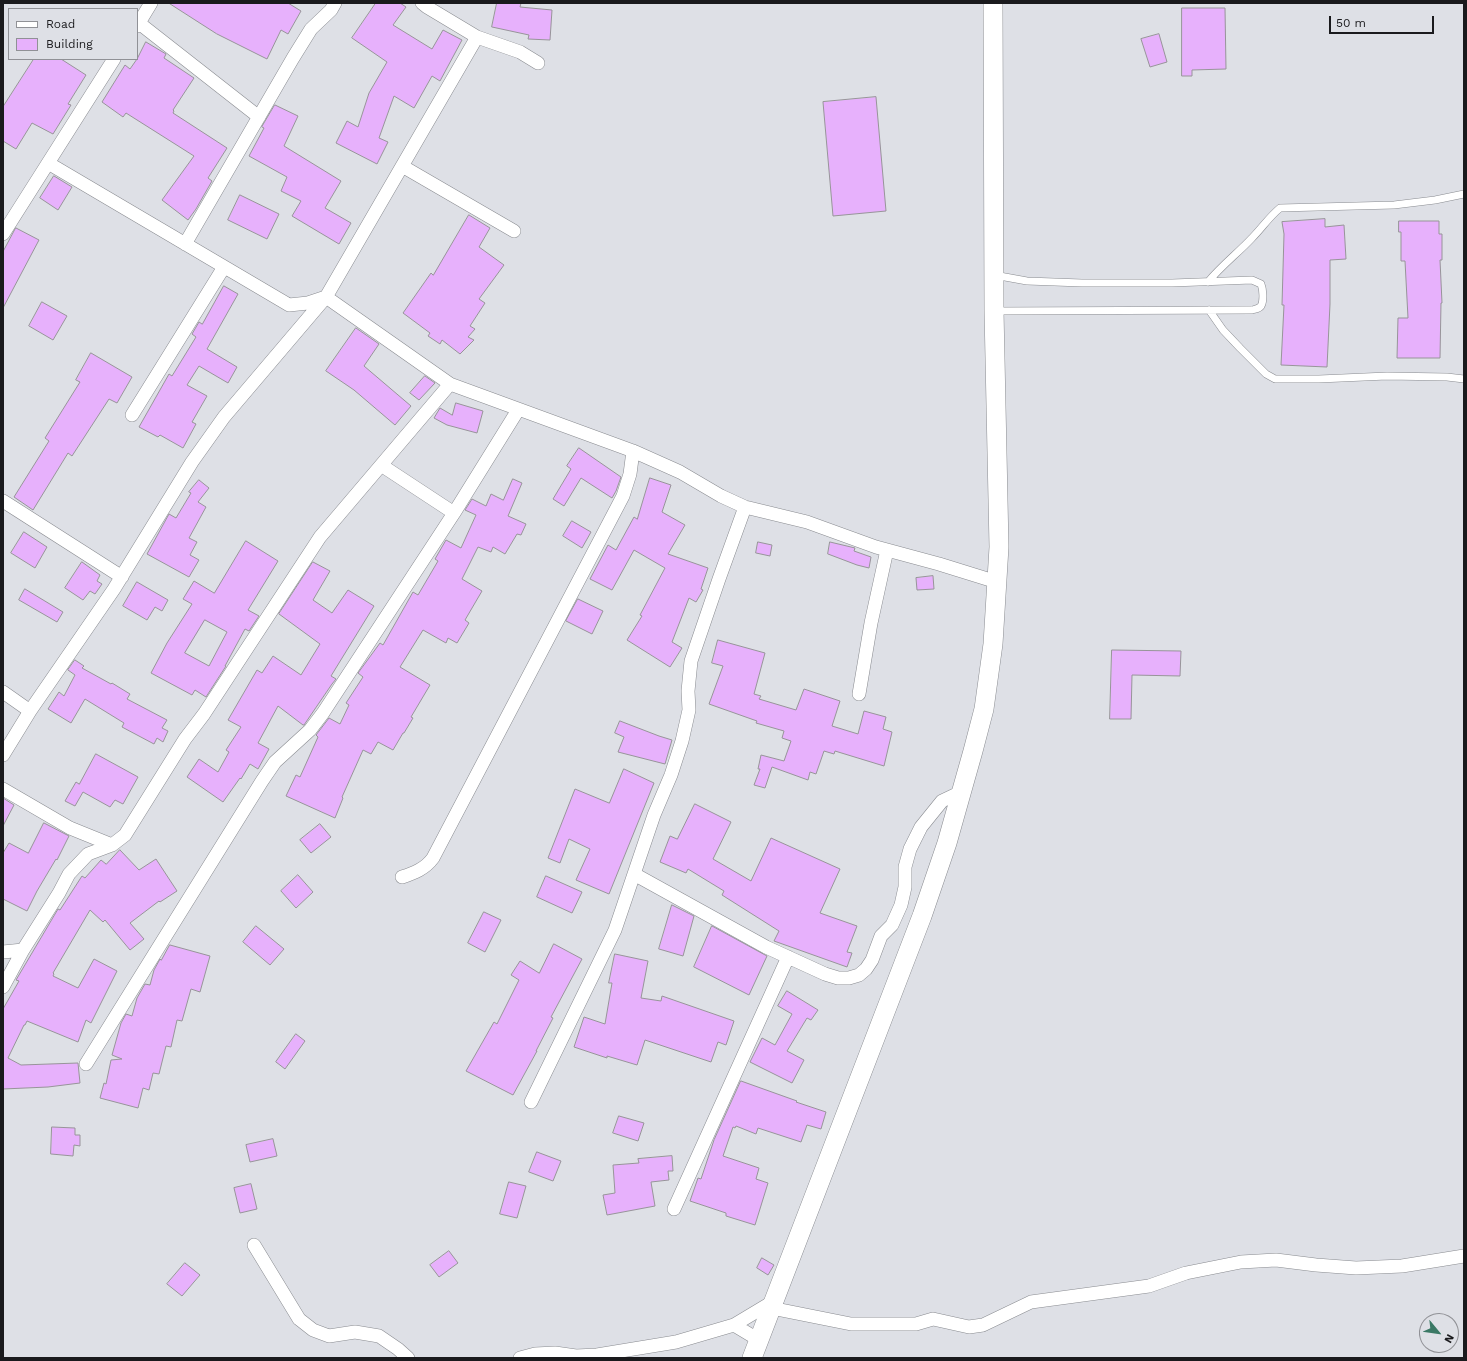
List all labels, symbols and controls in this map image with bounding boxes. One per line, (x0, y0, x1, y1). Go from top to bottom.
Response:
legend (8, 8, 138, 60)
scale bar (1331, 8, 1436, 34)
text: 50 m (1336, 16, 1366, 30)
text: Road (46, 17, 75, 31)
text: Building (46, 37, 93, 51)
north arrow (1419, 1313, 1459, 1353)
text: N (1441, 1332, 1457, 1345)

